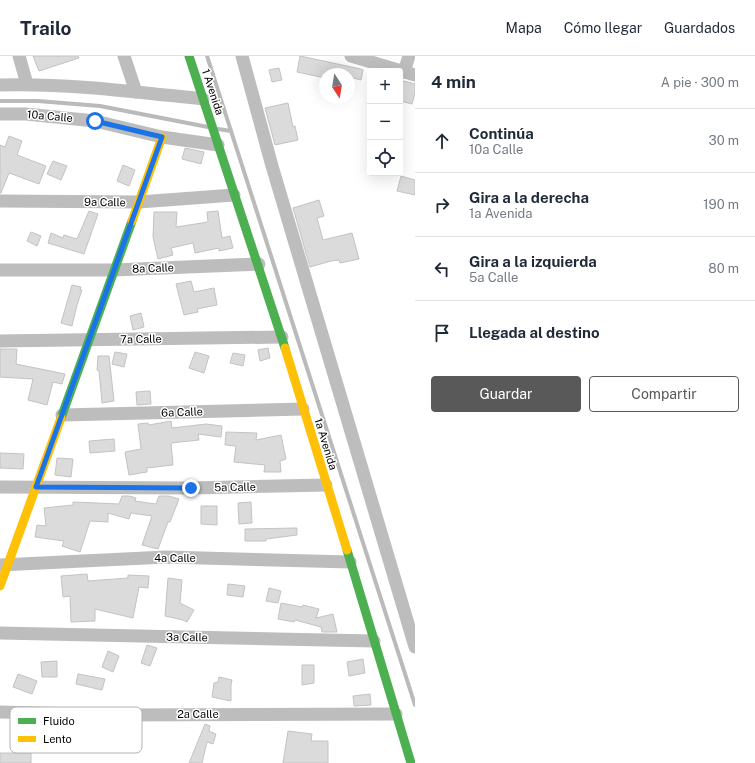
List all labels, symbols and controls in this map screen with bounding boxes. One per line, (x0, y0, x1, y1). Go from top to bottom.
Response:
text: Trailo (20, 17, 72, 39)
text: Mapa (506, 20, 542, 36)
text: Cómo llegar (564, 20, 642, 36)
text: Guardados (664, 20, 735, 36)
street label: 1 Avenida (200, 67, 226, 117)
north arrow (319, 68, 355, 104)
map controls (367, 68, 403, 176)
button: + (367, 68, 403, 104)
text: 4 min (431, 72, 476, 92)
text: A pie · 300 m (661, 75, 739, 90)
button: − (367, 104, 403, 140)
street label: 10a Calle (27, 108, 73, 124)
route start (86, 112, 104, 130)
text: Continúa (469, 125, 534, 142)
icon: ahead (431, 130, 453, 152)
text: 30 m (709, 133, 739, 148)
button: locate (367, 140, 403, 176)
text: 10a Calle (469, 142, 523, 157)
text: Gira a la derecha (469, 189, 589, 206)
icon: right (431, 194, 453, 216)
street label: 9a Calle (84, 196, 126, 208)
text: 190 m (703, 197, 739, 212)
text: 1a Avenida (469, 206, 533, 221)
text: Gira a la izquierda (469, 253, 597, 270)
icon: left (431, 258, 453, 280)
street label: 8a Calle (132, 261, 174, 275)
text: 80 m (708, 261, 739, 276)
text: 5a Calle (469, 270, 518, 285)
icon: arrive (431, 322, 453, 344)
text: Llegada al destino (469, 324, 600, 341)
street label: 7a Calle (120, 333, 162, 345)
button: Guardar (431, 376, 581, 412)
button: Compartir (589, 376, 739, 412)
street label: 6a Calle (161, 405, 203, 419)
street label: 1a Avenida (312, 417, 340, 471)
route end (182, 479, 200, 497)
street label: 5a Calle (214, 481, 256, 493)
street label: 4a Calle (154, 552, 196, 564)
street label: 3a Calle (166, 631, 208, 643)
legend (10, 707, 142, 753)
street label: 2a Calle (177, 708, 219, 720)
text: Fluido (43, 715, 75, 727)
text: Lento (43, 733, 72, 745)

